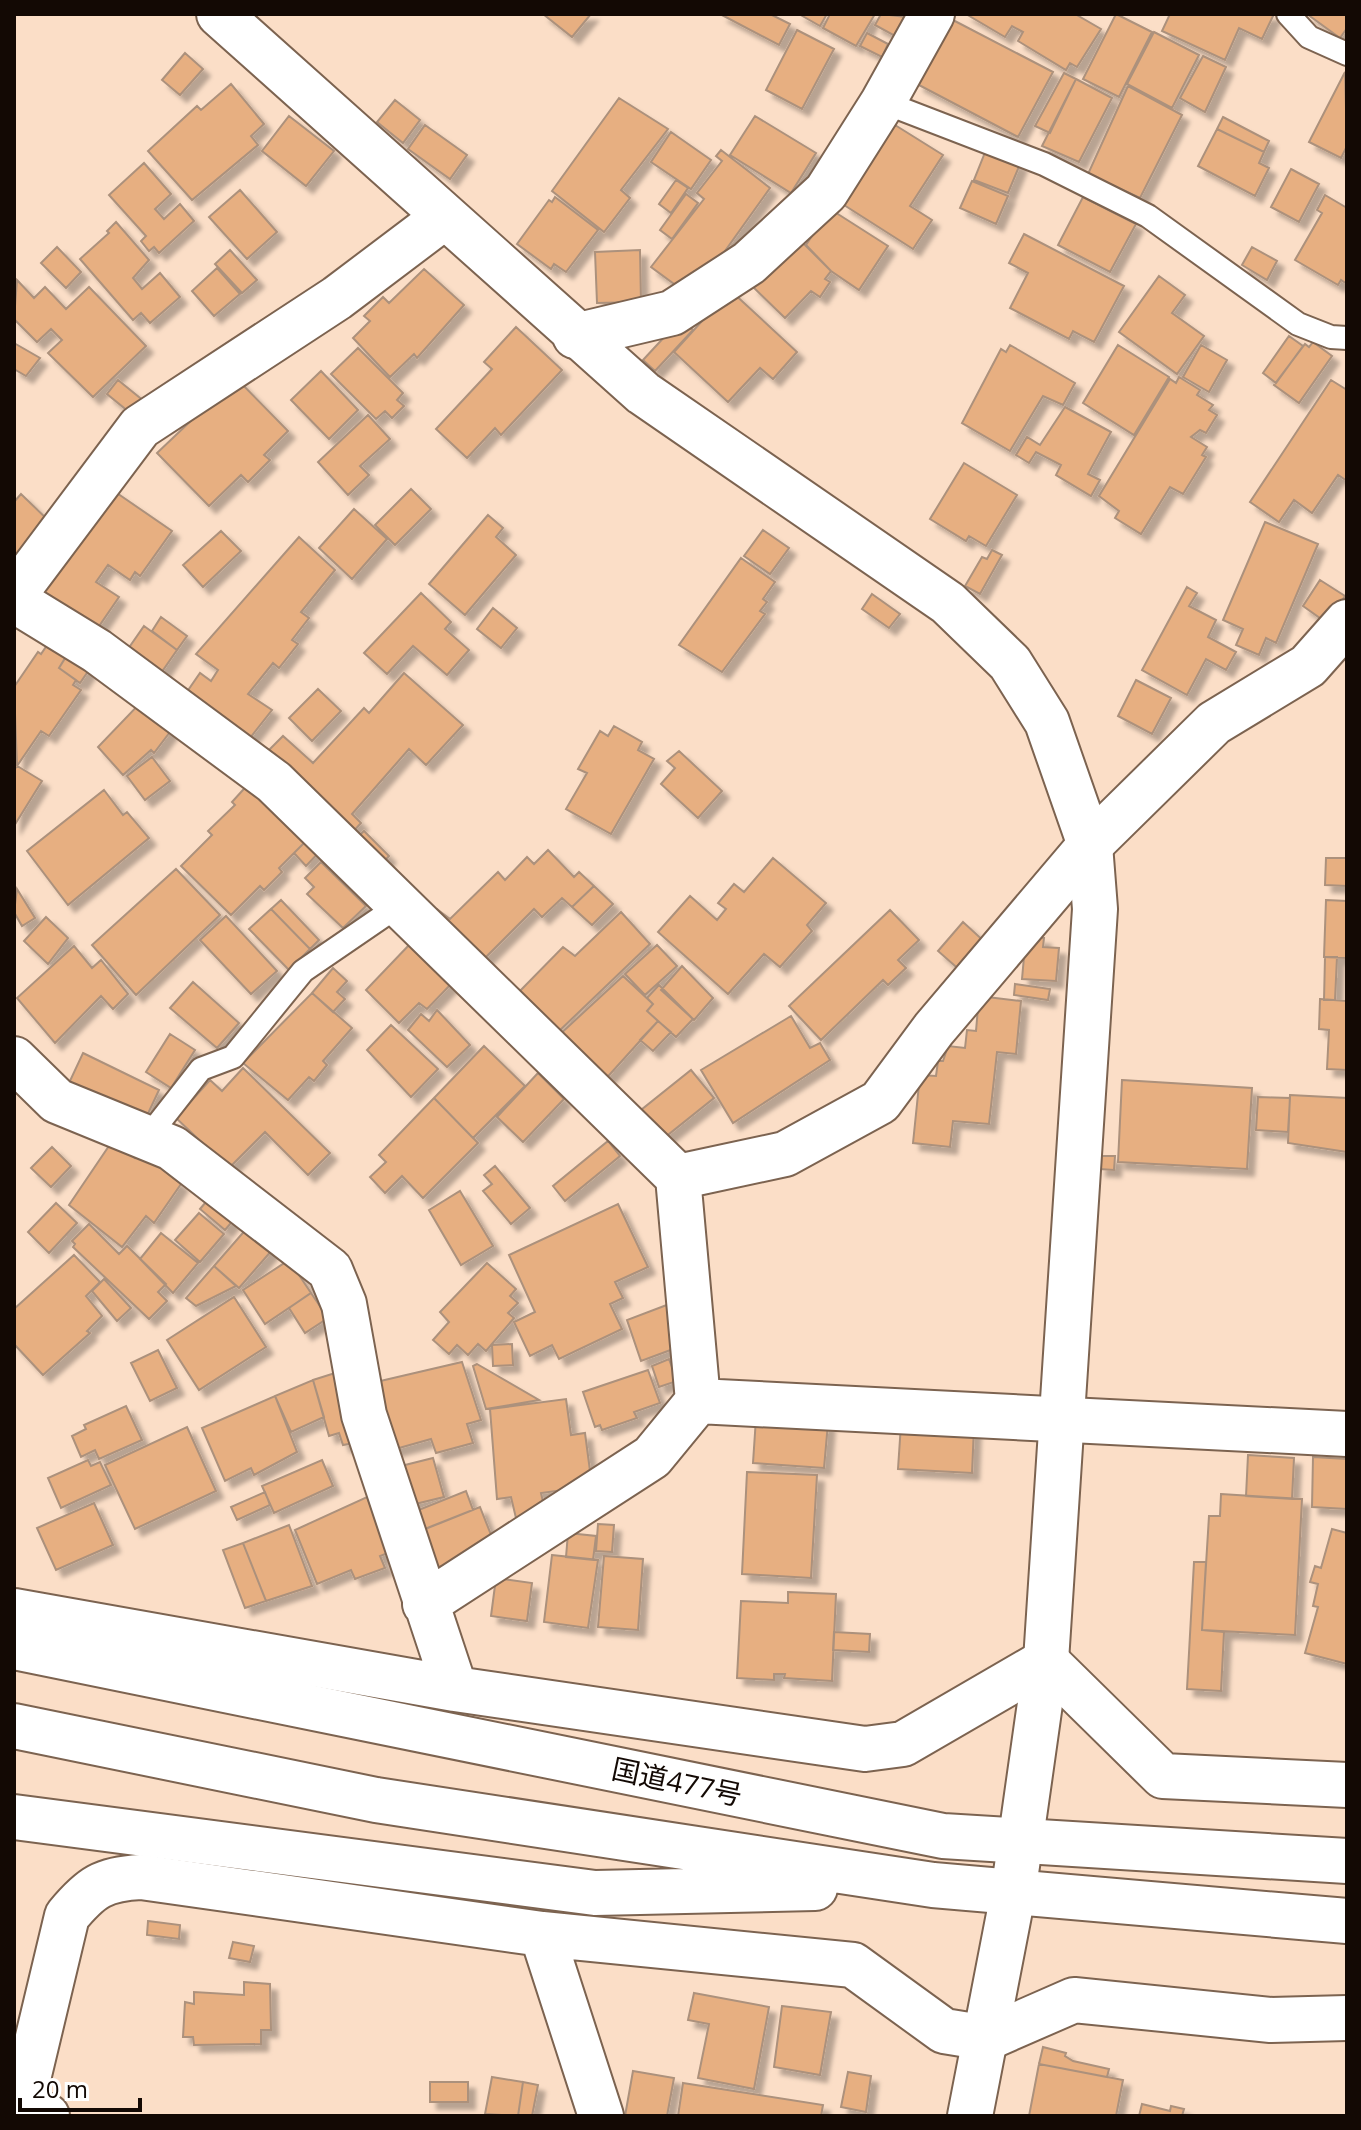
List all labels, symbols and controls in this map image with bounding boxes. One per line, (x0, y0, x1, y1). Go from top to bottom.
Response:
street label: 国道477号 (609, 1749, 746, 1813)
scale bar (20, 2062, 140, 2112)
text: 20 m (32, 2072, 88, 2105)

